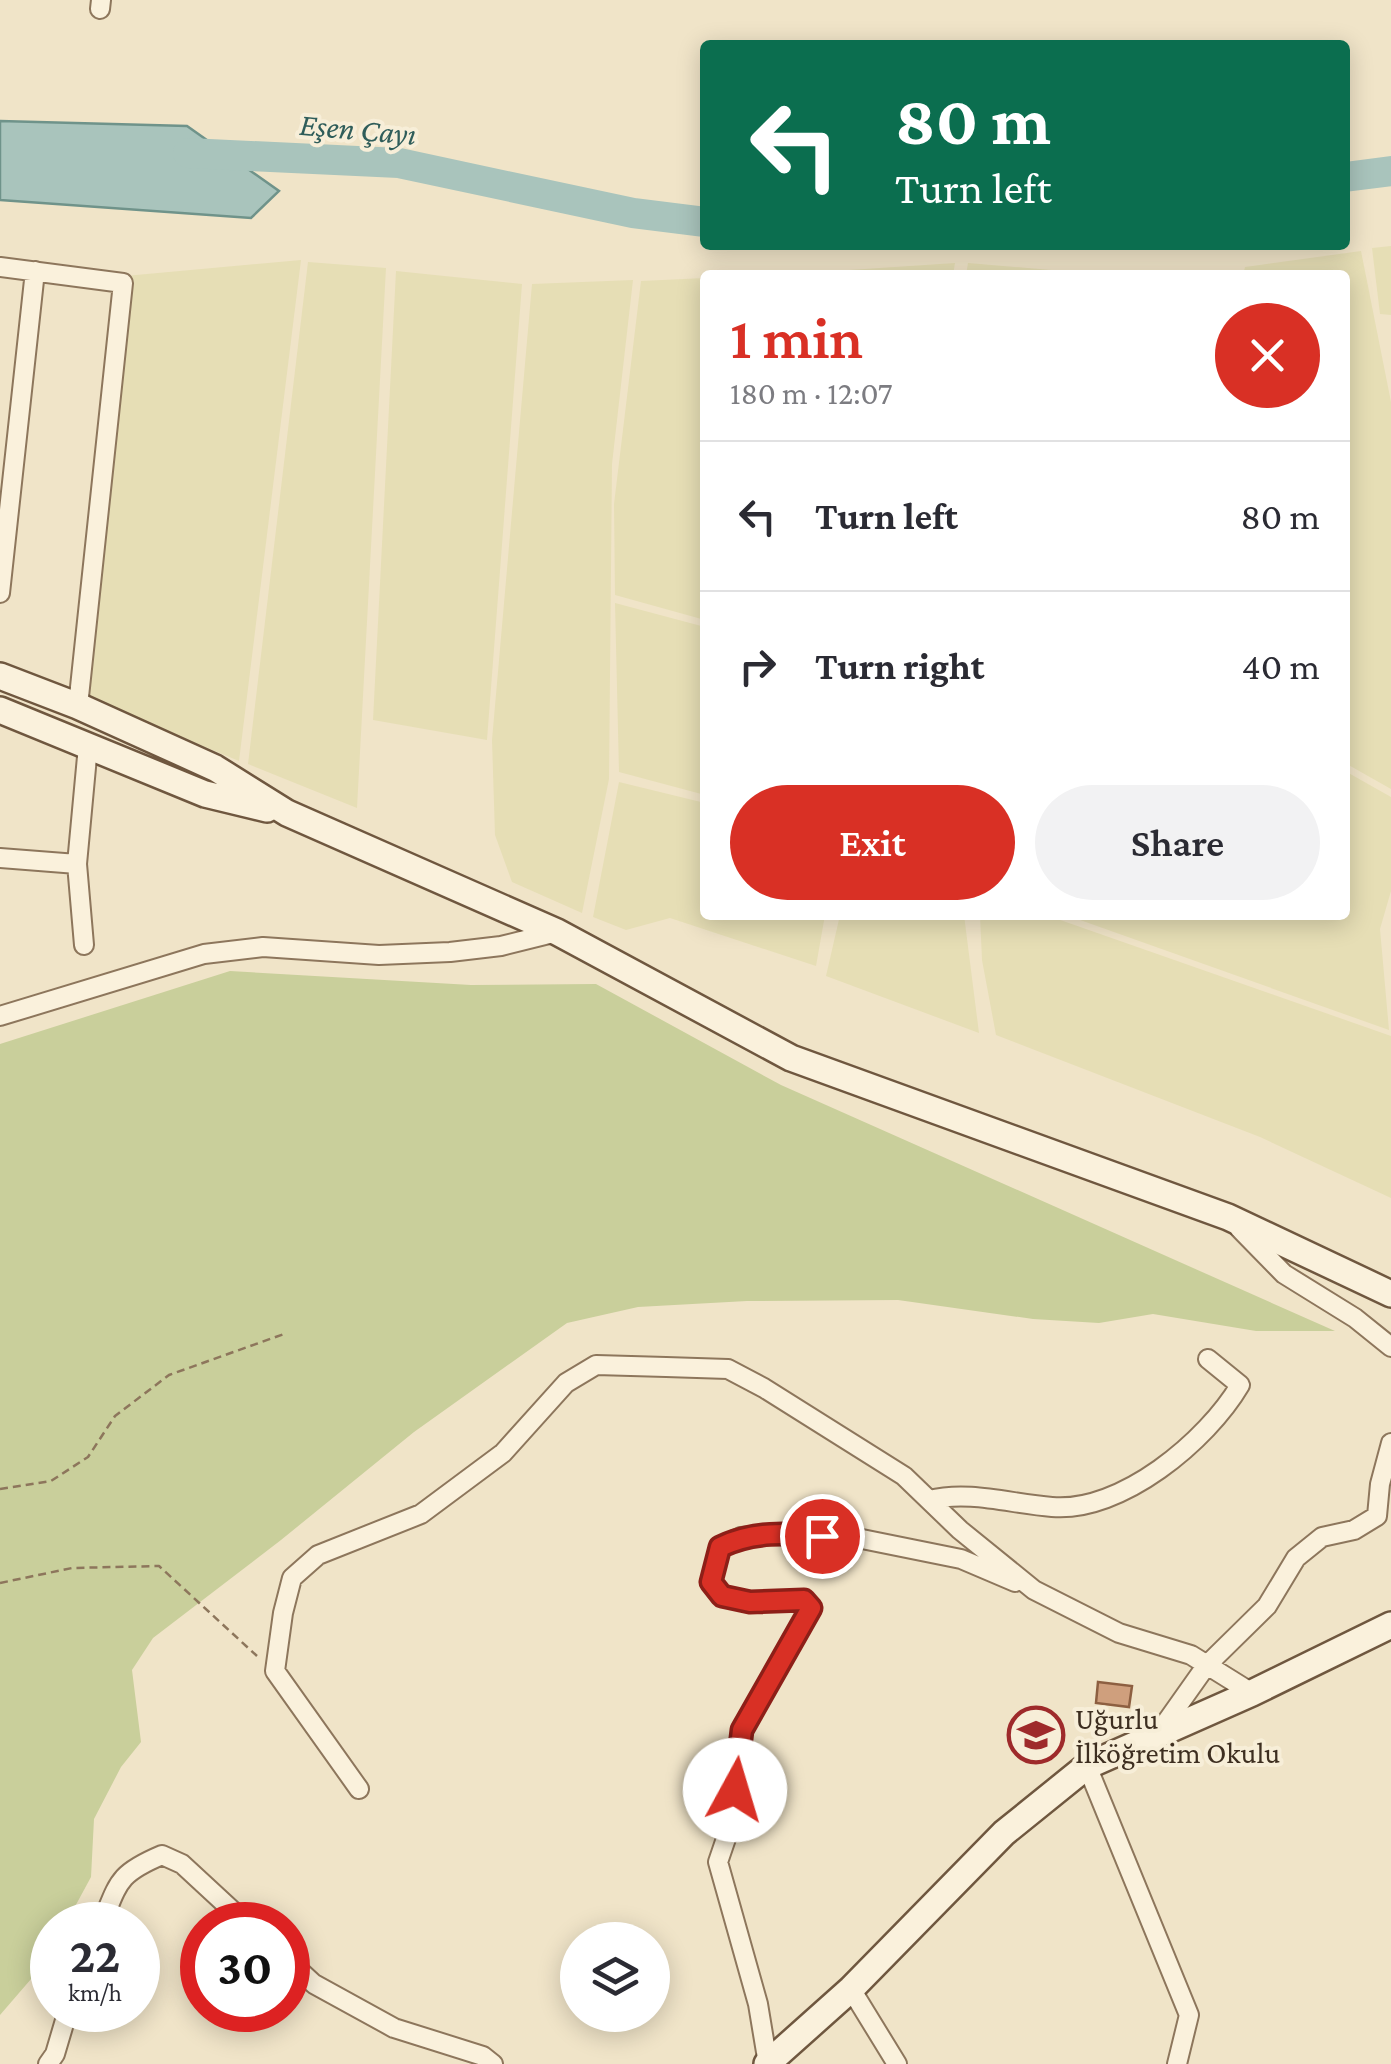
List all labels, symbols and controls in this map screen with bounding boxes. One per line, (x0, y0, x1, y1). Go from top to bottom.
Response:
icon: left (730, 80, 860, 210)
text: 80 m (895, 81, 1051, 159)
water label: Eşen Çayı (298, 106, 418, 152)
text: Turn left (895, 163, 1052, 213)
button: close (1215, 303, 1320, 408)
text: 1 min (730, 304, 863, 371)
text: 180 m · 12:07 (730, 375, 893, 411)
icon: left (730, 489, 785, 544)
text: Turn left (815, 495, 958, 537)
text: 80 m (1240, 495, 1320, 537)
icon: right (730, 639, 785, 694)
text: Turn right (815, 645, 984, 687)
text: 40 m (1241, 645, 1320, 687)
button: Exit (730, 785, 1015, 900)
button: Share (1035, 785, 1320, 900)
pin (780, 1494, 865, 1579)
icon: arrive (795, 1509, 850, 1564)
place label: Uğurlu İlköğretim Okulu (1075, 1702, 1280, 1770)
school or university icon: Uğurlu İlköğretim Okulu (1006, 1705, 1066, 1765)
position arrow (683, 1738, 787, 1842)
speed limit sign: 30 (180, 1902, 310, 2032)
map controls (560, 1922, 670, 2032)
button: layers (560, 1922, 670, 2032)
text: 22 (70, 1927, 120, 1983)
text: km/h (68, 1979, 122, 2006)

